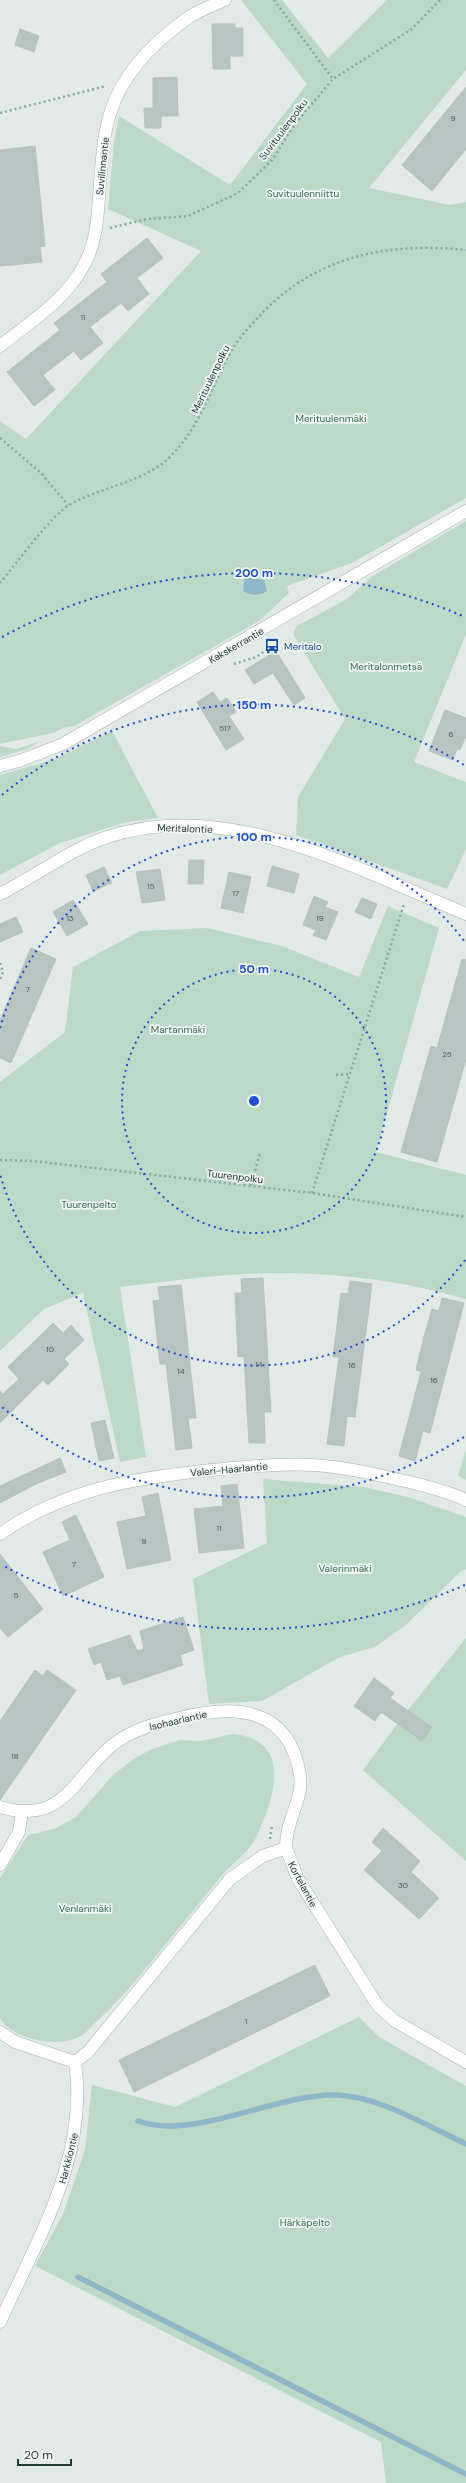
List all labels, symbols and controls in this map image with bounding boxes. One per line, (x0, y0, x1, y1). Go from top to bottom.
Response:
street label: Suvituulenpolku (256, 96, 311, 163)
house number: 9 (450, 113, 456, 123)
street label: Suvilinnantie (93, 136, 112, 196)
park label: Suvituulenniittu (267, 187, 339, 200)
house number: 11 (81, 312, 86, 322)
street label: Merituulenpolku (188, 343, 233, 416)
park label: Merituulenmäki (295, 412, 367, 425)
text: 200 m (235, 565, 273, 581)
street label: Kakskerrantie (206, 624, 267, 667)
bus stop icon: Meritalo (263, 637, 281, 655)
place label: Meritalo (284, 640, 322, 653)
park label: Meritalonmetsä (350, 660, 422, 673)
text: 150 m (237, 697, 271, 713)
house number: 517 (219, 723, 231, 733)
house number: 6 (448, 729, 454, 739)
street label: Meritalontie (157, 821, 213, 836)
text: 100 m (236, 829, 272, 845)
house number: 15 (147, 881, 155, 891)
house number: 17 (233, 888, 239, 898)
house number: 13 (66, 913, 74, 923)
house number: 19 (316, 913, 324, 923)
text: 50 m (239, 961, 269, 977)
house number: 7 (26, 984, 30, 994)
park label: Martanmäki (151, 1023, 205, 1036)
house number: 25 (442, 1049, 452, 1059)
centre of rings (247, 1094, 261, 1108)
street label: Tuurenpolku (206, 1167, 264, 1186)
park label: Tuurenpelto (61, 1198, 117, 1211)
house number: 10 (46, 1344, 55, 1354)
house number: 14 (255, 1359, 263, 1369)
house number: 16 (348, 1360, 356, 1370)
house number: 14 (177, 1366, 185, 1376)
house number: 16 (430, 1375, 438, 1385)
street label: Valeri-Haarlantie (190, 1460, 269, 1479)
house number: 11 (217, 1523, 222, 1533)
house number: 9 (141, 1536, 147, 1546)
house number: 7 (72, 1559, 76, 1569)
park label: Valerinmäki (318, 1562, 372, 1575)
house number: 5 (14, 1590, 19, 1600)
street label: Isohaarlantie (148, 1707, 209, 1733)
house number: 18 (11, 1751, 19, 1761)
street label: Kortelantie (285, 1859, 320, 1910)
house number: 30 (398, 1880, 409, 1890)
park label: Venlanmäki (59, 1902, 111, 1915)
house number: 1 (245, 2016, 247, 2026)
street label: Harkkiontie (56, 2131, 81, 2185)
park label: Härkäpelto (280, 2216, 330, 2229)
scale bar (18, 2441, 71, 2467)
text: 20 m (24, 2447, 53, 2463)

